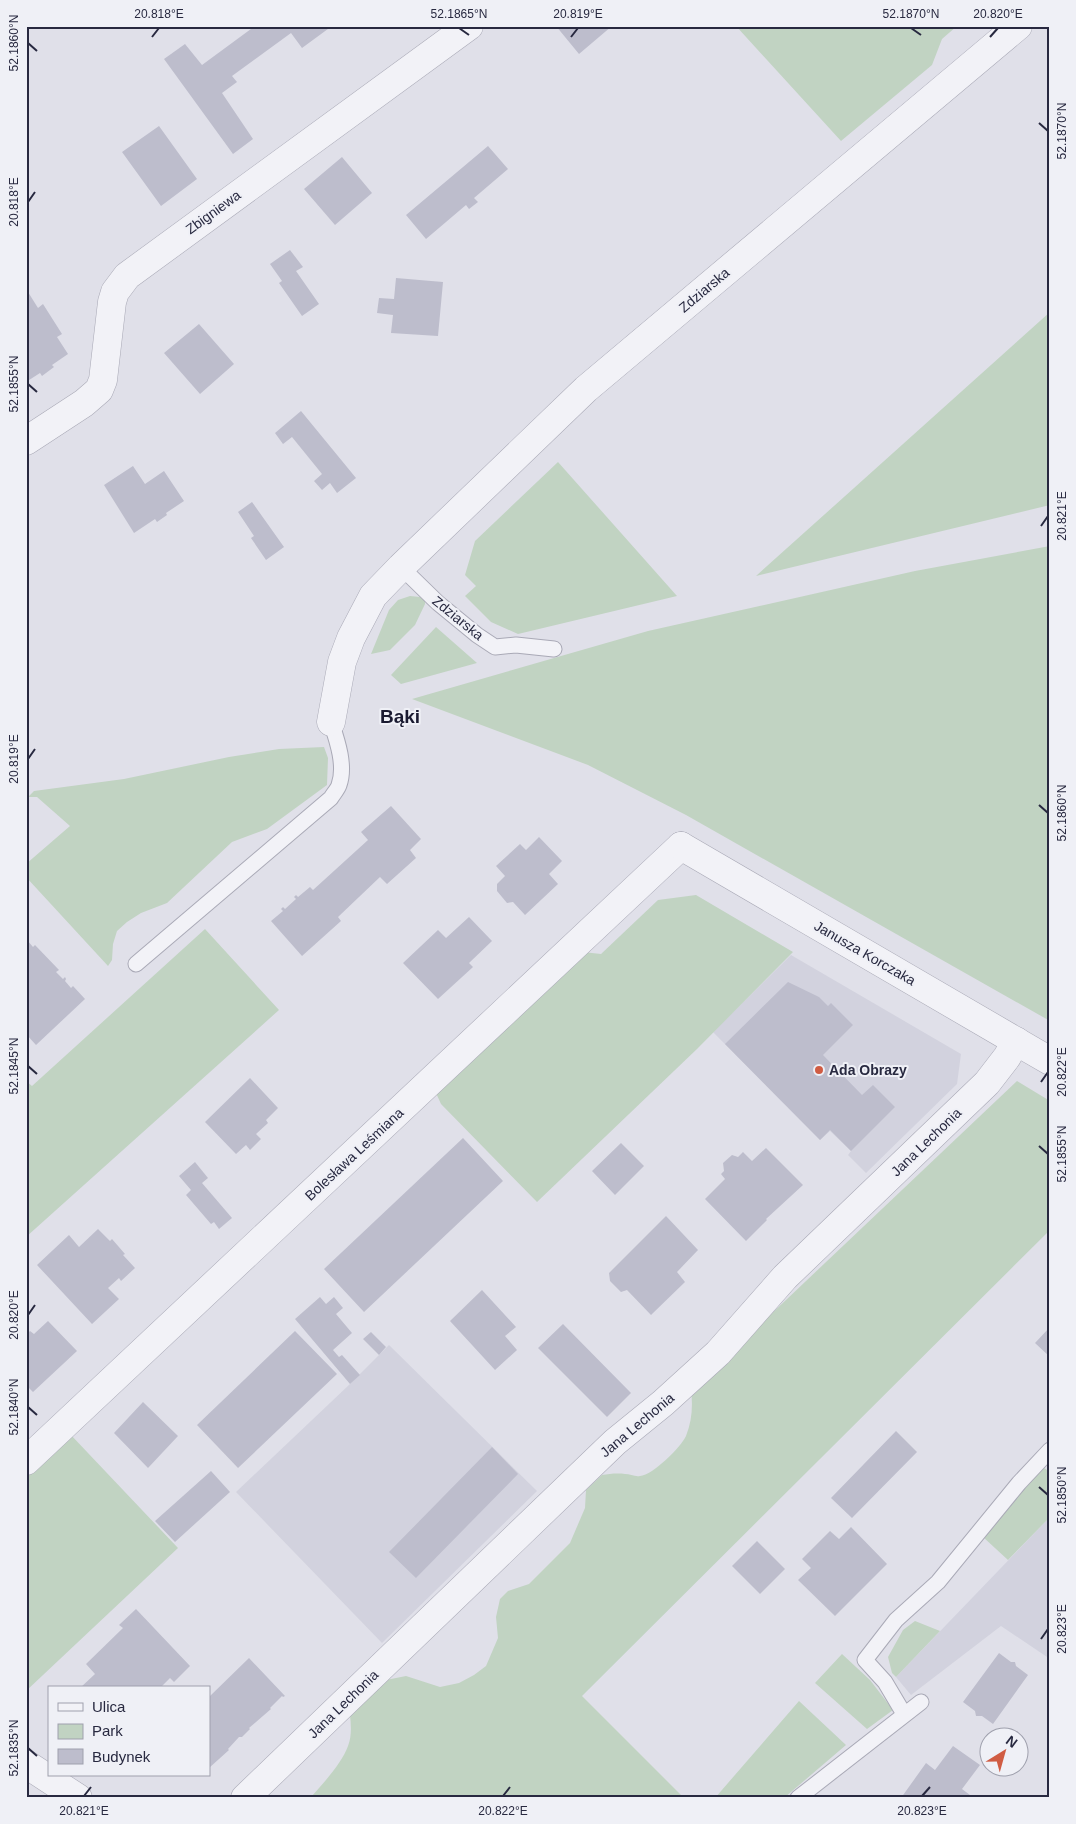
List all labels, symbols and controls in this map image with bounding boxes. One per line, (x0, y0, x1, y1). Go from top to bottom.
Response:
text: 20.818°E (134, 7, 184, 21)
text: 52.1865°N (431, 7, 487, 21)
text: 20.819°E (553, 7, 603, 21)
text: 52.1870°N (883, 7, 939, 21)
text: 20.820°E (973, 7, 1023, 21)
text: 52.1860°N (7, 15, 21, 71)
text: 52.1870°N (1055, 103, 1069, 159)
text: 20.818°E (7, 177, 21, 227)
street label: Zbigniewa (182, 187, 244, 237)
street label: Zdziarska (676, 264, 733, 316)
text: 52.1855°N (7, 356, 21, 412)
text: 20.821°E (1055, 491, 1069, 541)
street label: Zdziarska (429, 593, 487, 643)
district label: Bąki (380, 706, 420, 727)
text: 20.819°E (7, 734, 21, 784)
text: 52.1860°N (1055, 785, 1069, 841)
street label: Janusza Korczaka (811, 917, 919, 989)
text: 52.1845°N (7, 1038, 21, 1094)
text: 20.822°E (1055, 1047, 1069, 1097)
place label: Ada Obrazy (829, 1062, 907, 1078)
marker: Ada Obrazy (813, 1064, 825, 1076)
street label: Bolesława Leśmiana (302, 1104, 407, 1204)
street label: Jana Lechonia (888, 1104, 964, 1179)
text: 52.1855°N (1055, 1126, 1069, 1182)
text: 20.820°E (7, 1290, 21, 1340)
text: 52.1840°N (7, 1379, 21, 1435)
street label: Jana Lechonia (597, 1389, 677, 1460)
text: 52.1850°N (1055, 1467, 1069, 1523)
text: 20.823°E (1055, 1604, 1069, 1654)
street label: Jana Lechonia (305, 1666, 381, 1741)
legend (48, 1686, 210, 1776)
text: Ulica (92, 1698, 126, 1715)
text: 52.1835°N (7, 1720, 21, 1776)
text: Park (92, 1722, 123, 1739)
north arrow (978, 1726, 1028, 1776)
text: N (1003, 1732, 1021, 1751)
text: Budynek (92, 1748, 151, 1765)
text: 20.821°E (59, 1804, 109, 1818)
text: 20.822°E (478, 1804, 528, 1818)
text: 20.823°E (897, 1804, 947, 1818)

